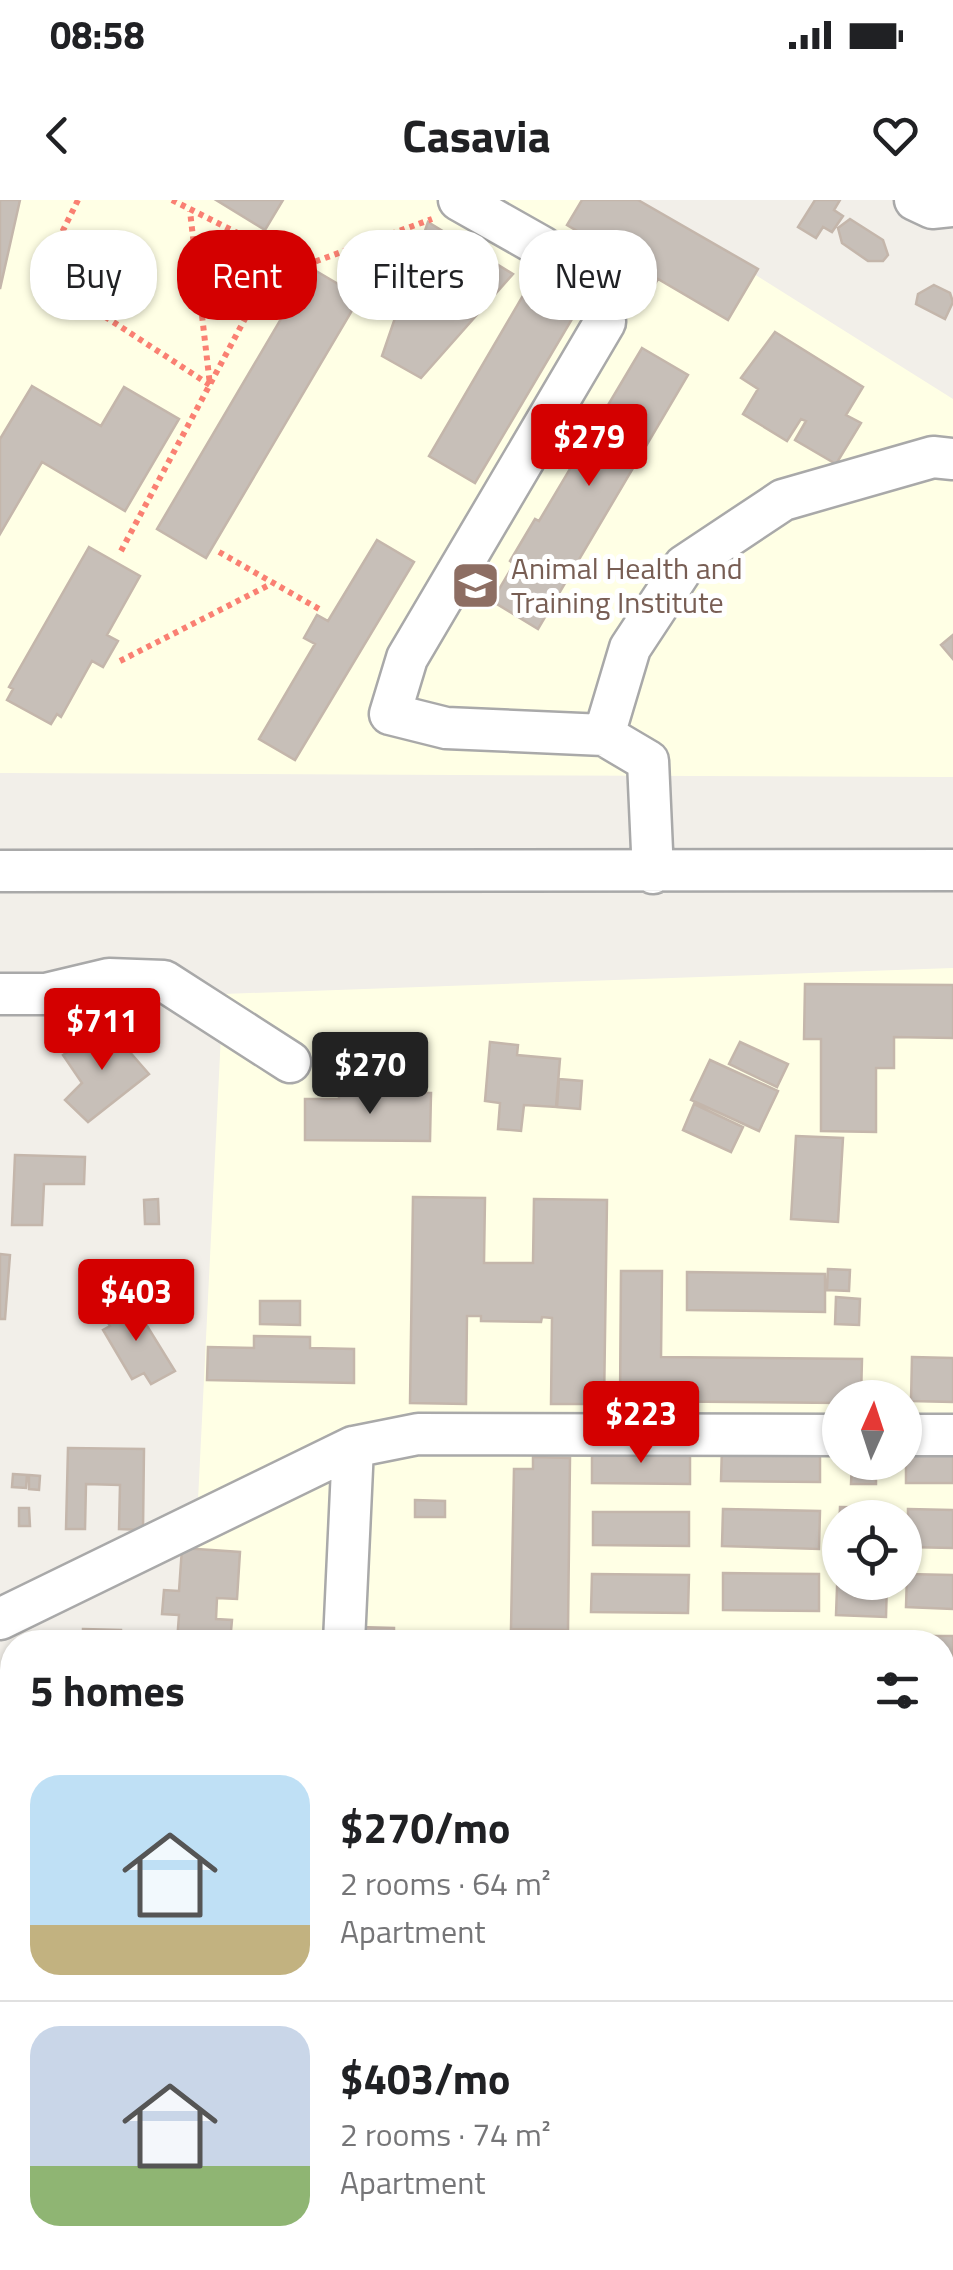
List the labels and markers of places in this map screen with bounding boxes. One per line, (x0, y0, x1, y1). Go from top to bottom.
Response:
pin: $279 (530, 404, 648, 489)
place label: Animal Health and Training Institute (511, 545, 743, 625)
school or university icon: Animal Health and Training Institute (450, 560, 502, 612)
pin: $711 (43, 988, 161, 1073)
pin: $270 (311, 1032, 429, 1117)
pin: $403 (77, 1259, 195, 1344)
pin: $223 (582, 1381, 700, 1466)

